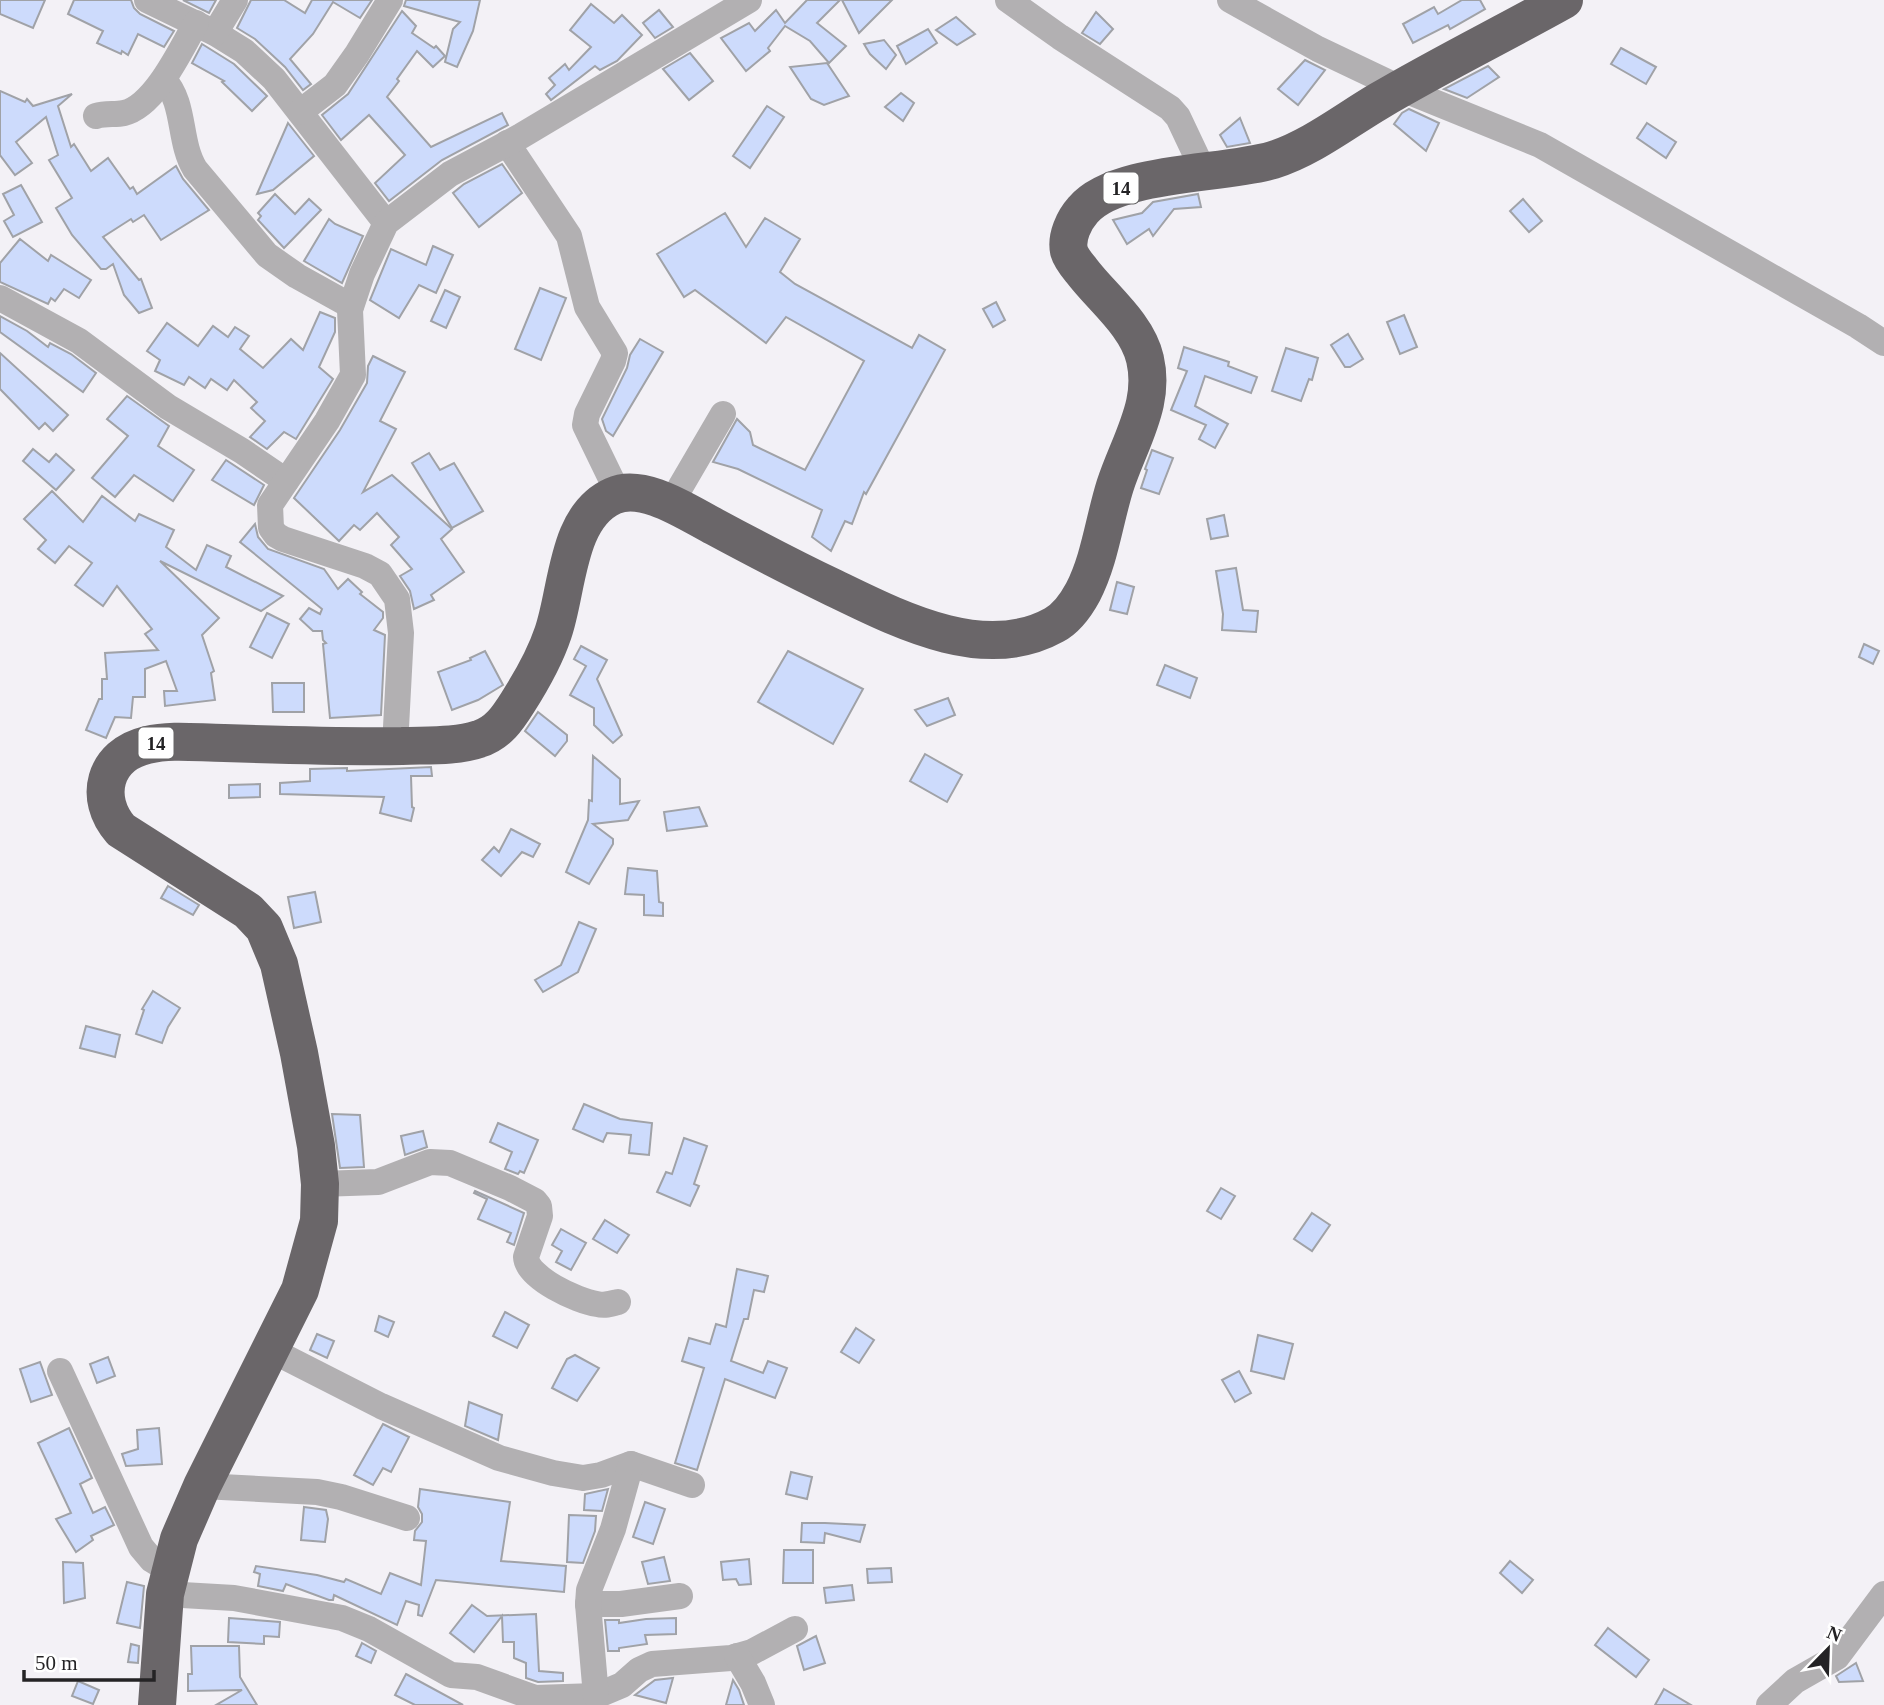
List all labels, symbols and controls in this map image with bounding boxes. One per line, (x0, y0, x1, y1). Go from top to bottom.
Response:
road number: 14 (1104, 172, 1138, 204)
road number: 14 (138, 728, 174, 758)
north arrow (1793, 1614, 1863, 1684)
text: N (1824, 1621, 1845, 1646)
scale bar (24, 1638, 154, 1682)
text: 50 m (35, 1651, 78, 1675)

